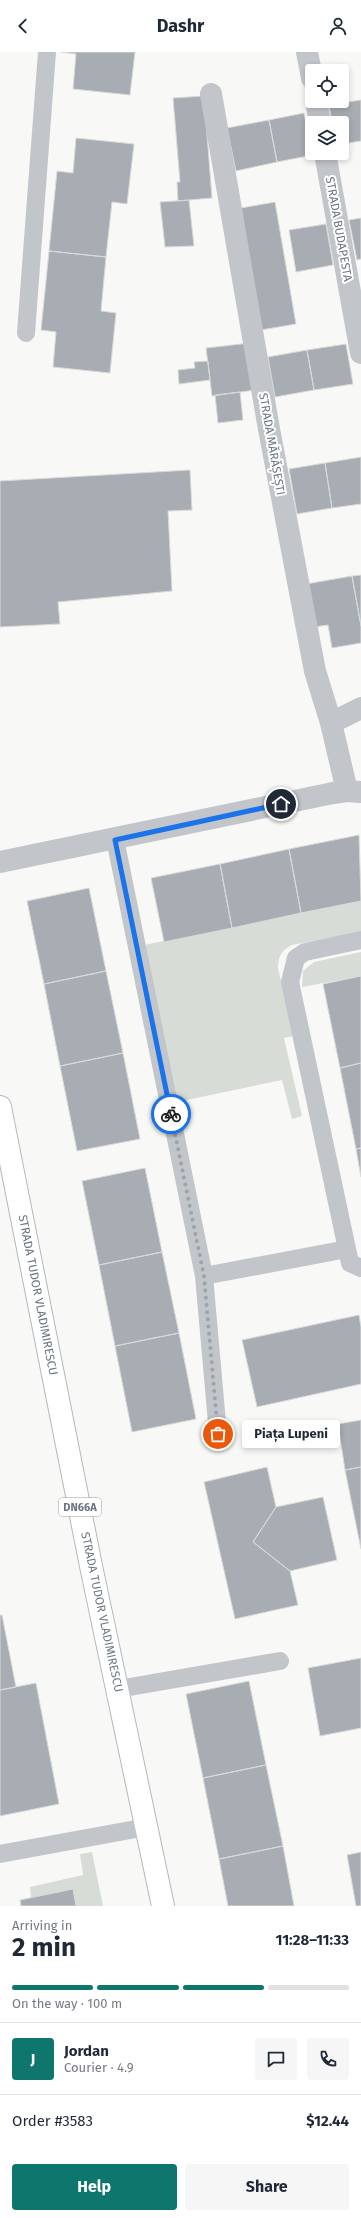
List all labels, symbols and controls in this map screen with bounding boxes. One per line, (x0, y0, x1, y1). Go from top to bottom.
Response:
icon: back (12, 15, 34, 37)
text: Dashr (157, 15, 204, 37)
icon: person (327, 15, 349, 37)
map controls (305, 64, 349, 160)
button: locate (305, 64, 349, 108)
button: layers (305, 116, 349, 160)
street label: STRADA BUDAPESTA (323, 176, 355, 283)
street label: STRADA MĂRĂȘEȘTI (255, 392, 289, 496)
pin (264, 787, 298, 821)
icon: home (270, 793, 292, 815)
courier (151, 1094, 191, 1134)
icon: bike (160, 1103, 182, 1125)
street label: STRADA TUDOR VLADIMIRESCU (16, 1214, 60, 1376)
pin (201, 1417, 235, 1451)
callout: Piața Lupeni (242, 1420, 340, 1448)
icon: bag (207, 1423, 229, 1445)
text: Piața Lupeni (254, 1426, 328, 1441)
road number: DN66A (59, 1498, 101, 1516)
street label: STRADA TUDOR VLADIMIRESCU (78, 1531, 126, 1693)
text: Arriving in (12, 1918, 72, 1933)
text: 11:28–11:33 (275, 1931, 349, 1949)
text: 2 min (12, 1932, 76, 1963)
text: On the way · 100 m (12, 1996, 122, 2011)
button: chat (255, 2038, 297, 2080)
button: phone (307, 2038, 349, 2080)
text: Jordan (64, 2042, 109, 2060)
text: J (31, 2050, 35, 2068)
text: Courier · 4.9 (64, 2060, 134, 2075)
text: Order #3583 (12, 2112, 93, 2130)
text: $12.44 (306, 2112, 349, 2130)
button: Help (12, 2164, 177, 2210)
button: Share (185, 2164, 349, 2210)

